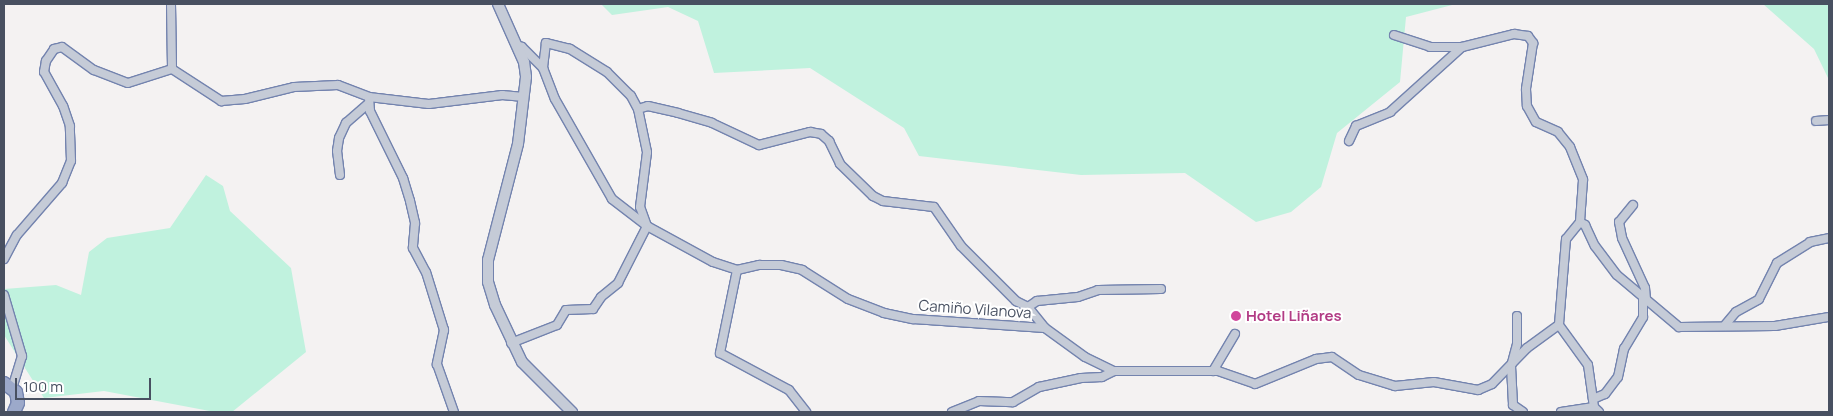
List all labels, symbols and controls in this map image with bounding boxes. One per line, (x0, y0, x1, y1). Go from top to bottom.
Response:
street label: Camiño Vilanova (918, 296, 1032, 322)
place label: Hotel Liñares (1246, 307, 1342, 325)
marker: Hotel Liñares (1230, 310, 1242, 322)
scale bar (18, 368, 154, 400)
text: 100 m (23, 376, 63, 397)

